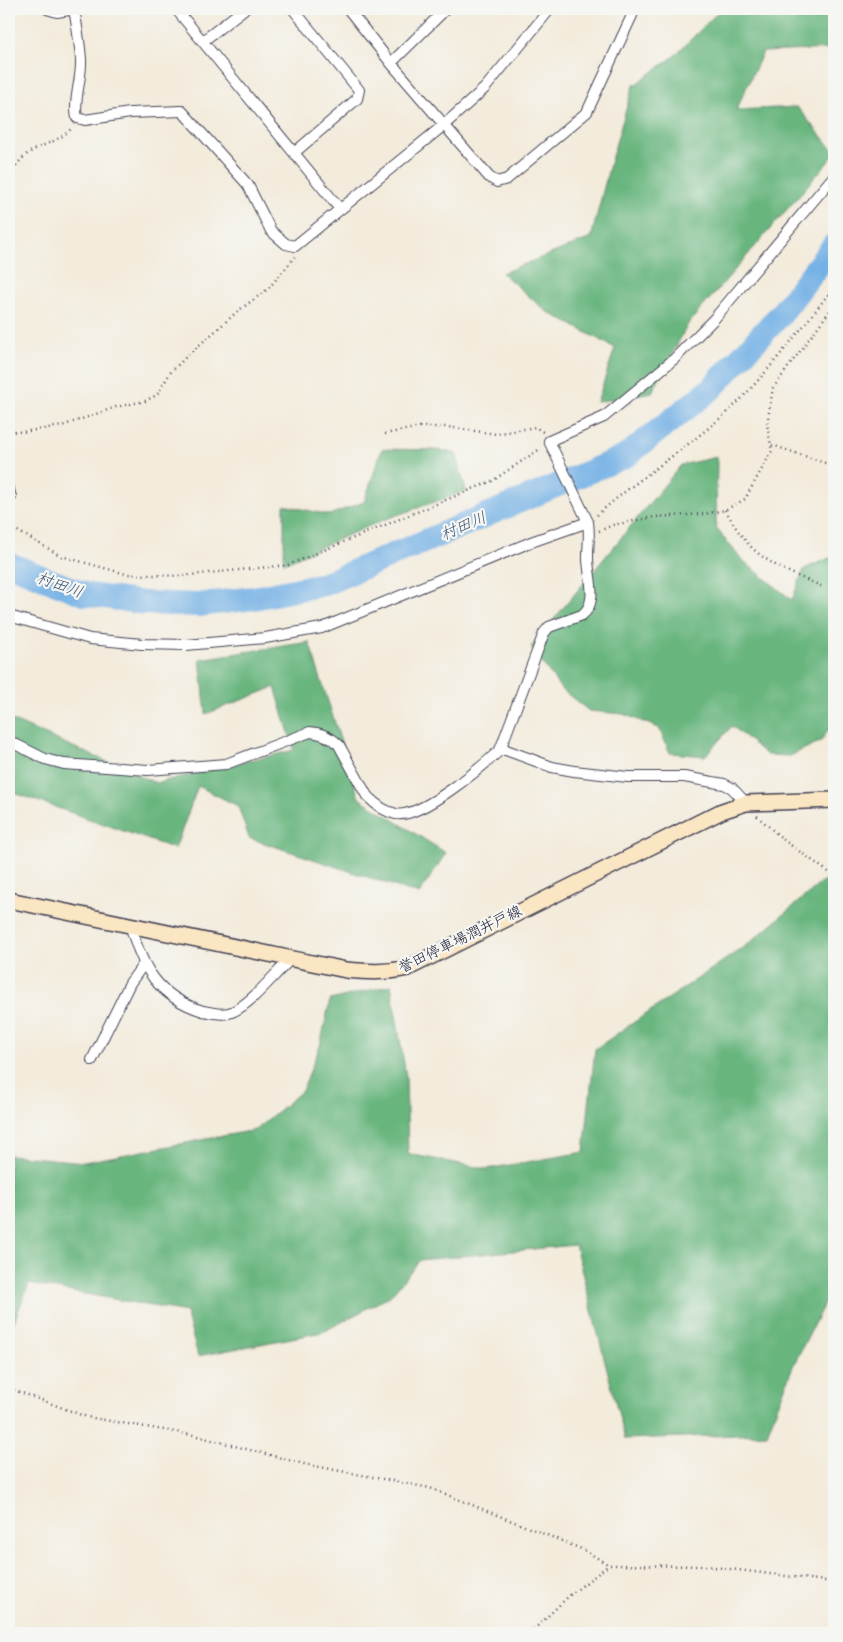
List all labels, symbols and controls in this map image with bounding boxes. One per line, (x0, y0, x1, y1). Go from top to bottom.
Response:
water label: 村田川 (437, 506, 489, 544)
water label: 村田川 (34, 566, 86, 602)
street label: 誉田停車場潤井戸線 (395, 900, 525, 977)

